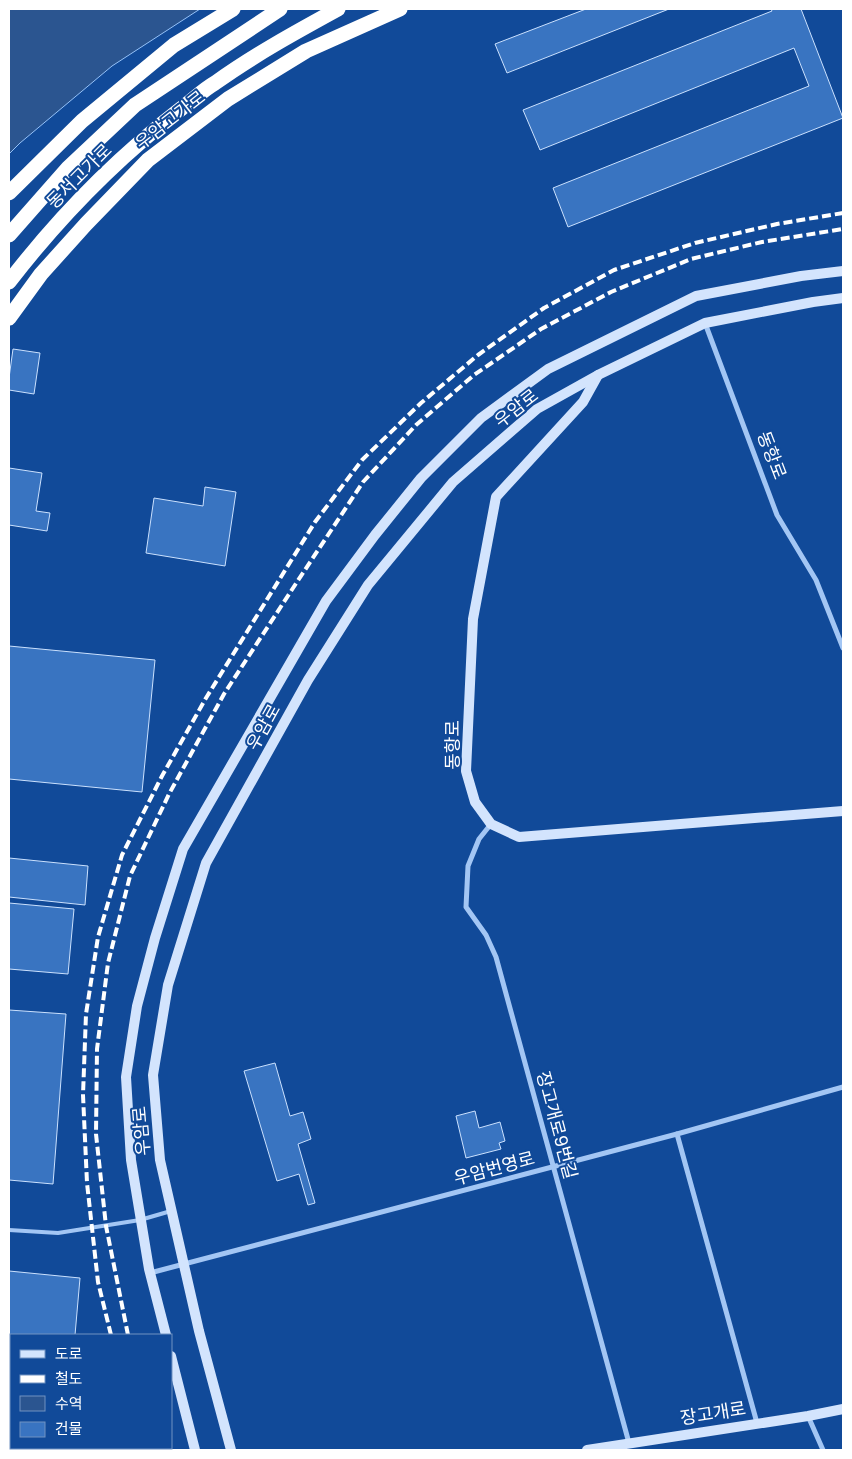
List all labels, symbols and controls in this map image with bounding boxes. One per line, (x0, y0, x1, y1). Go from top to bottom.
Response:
street label: 우암고가로 (130, 85, 210, 155)
street label: 동서고가로 (41, 138, 117, 214)
street label: 우암로 (489, 383, 543, 433)
street label: 동항로 (751, 427, 793, 483)
street label: 우암로 (240, 699, 286, 755)
street label: 동항로 (440, 720, 465, 770)
street label: 장고개로9번길 (531, 1068, 583, 1182)
street label: 우암로 (126, 1105, 156, 1157)
street label: 우암번영로 (451, 1145, 537, 1191)
legend (10, 1334, 172, 1449)
text: 도로 (55, 1343, 83, 1364)
text: 철도 (55, 1368, 83, 1389)
text: 수역 (55, 1393, 83, 1414)
street label: 장고개로 (678, 1395, 748, 1431)
text: 건물 (55, 1418, 83, 1439)

